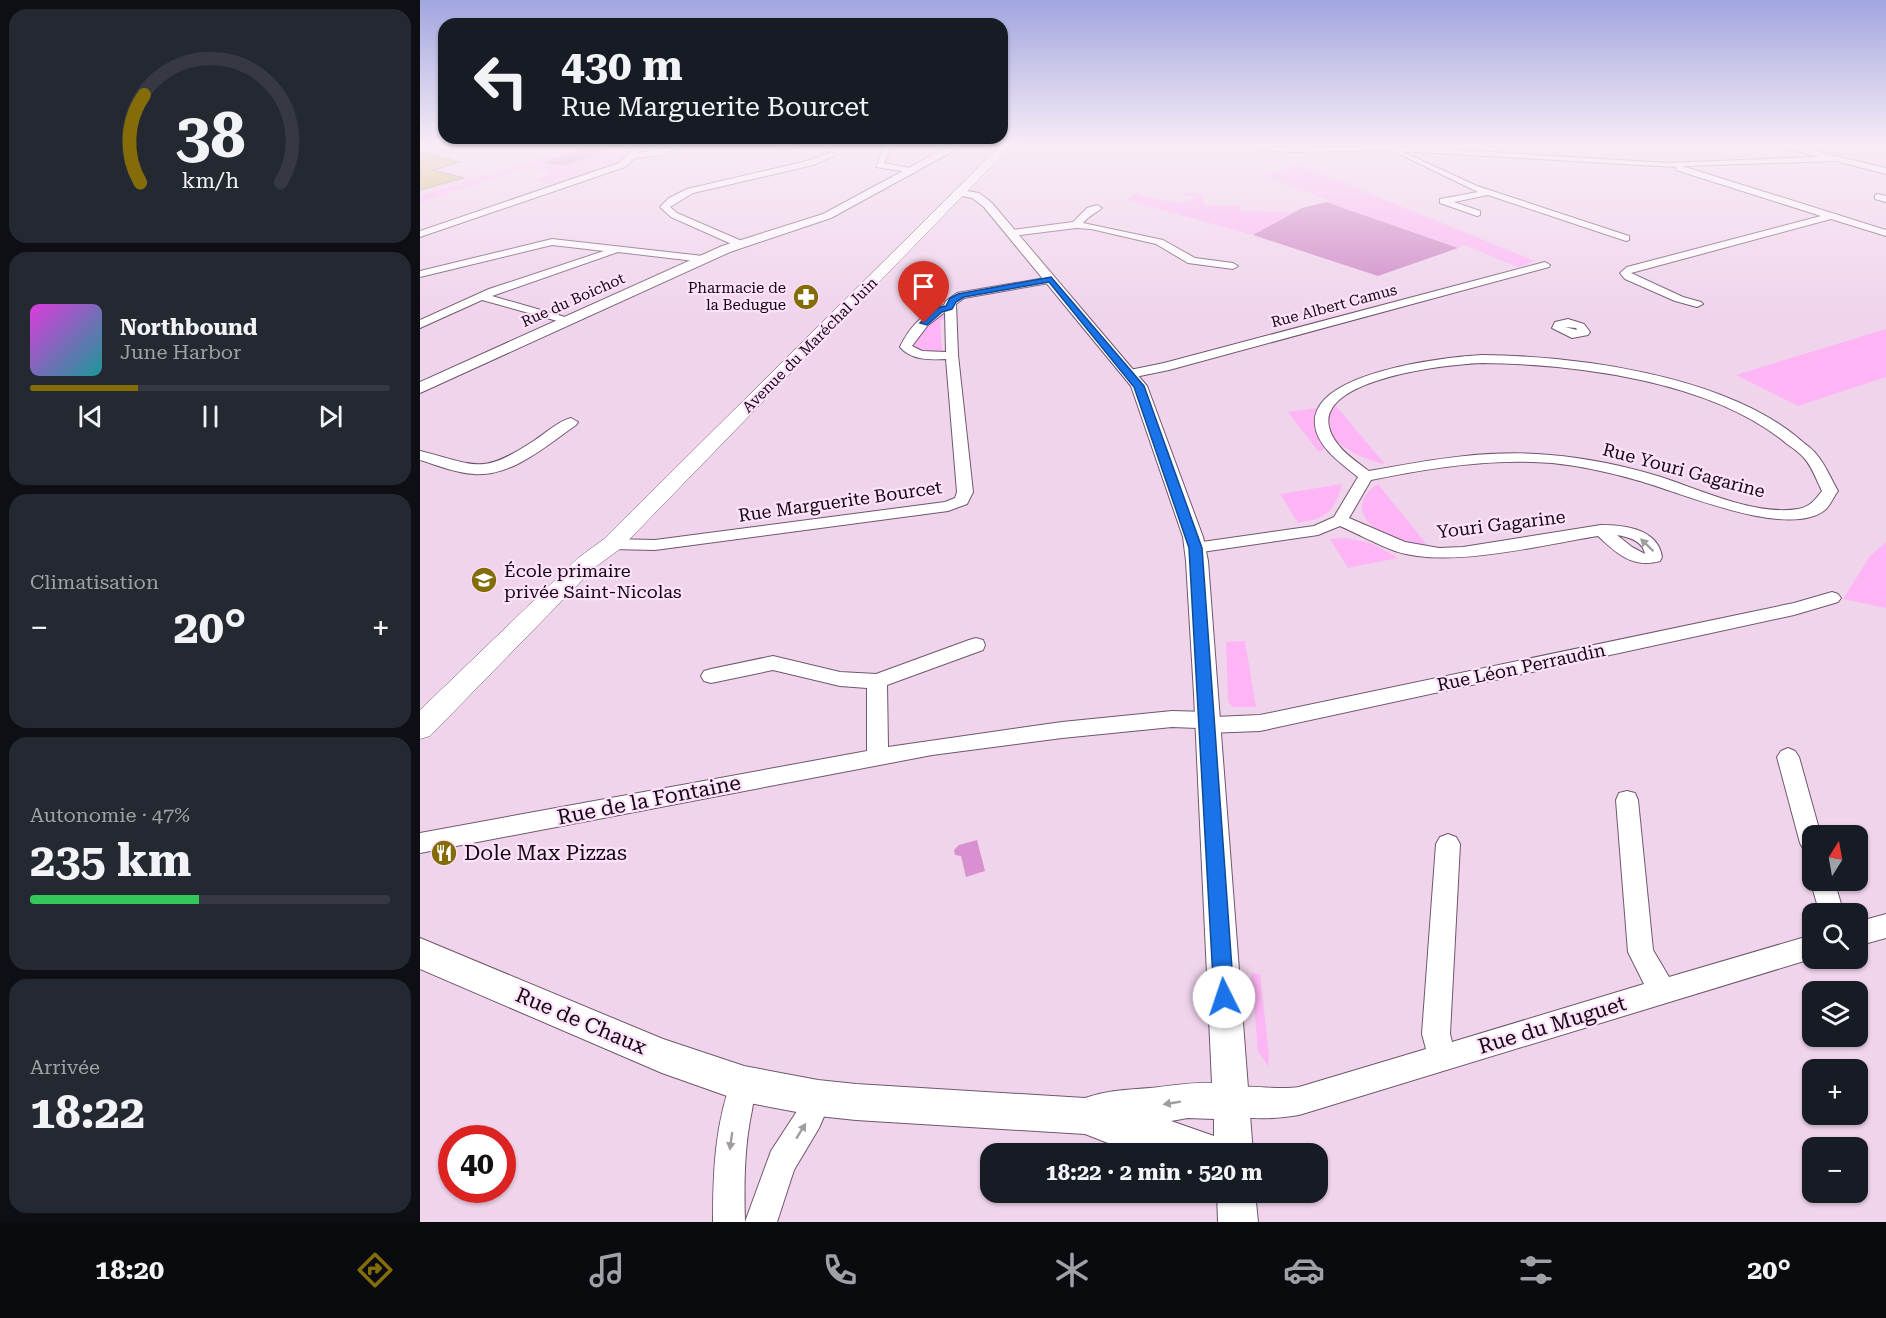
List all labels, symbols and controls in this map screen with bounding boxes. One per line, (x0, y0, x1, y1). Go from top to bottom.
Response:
text: 430 m (561, 41, 683, 90)
icon: left (462, 42, 540, 120)
text: Rue Marguerite Bourcet (561, 91, 869, 123)
text: 38 (175, 99, 245, 172)
text: km/h (181, 168, 239, 193)
pin (898, 261, 949, 323)
street label: Rue du Boichot (519, 269, 628, 331)
icon: arrive (907, 270, 940, 303)
street label: Avenue du Maréchal Juin (739, 273, 882, 416)
place label: Pharmacie de la Bedugue (688, 279, 786, 314)
street label: Rue Albert Camus (1269, 281, 1399, 331)
pharmacy icon: Pharmacie de la Bedugue (791, 282, 821, 312)
text: Northbound (120, 315, 258, 340)
text: June Harbor (120, 340, 241, 364)
icon: previous (74, 400, 107, 433)
icon: pause (194, 400, 227, 433)
icon: next (314, 400, 347, 433)
street label: Rue Youri Gagarine (1601, 438, 1768, 502)
street label: Rue Marguerite Bourcet (737, 476, 943, 526)
street label: Youri Gagarine (1436, 506, 1567, 542)
one-way arrow (1640, 538, 1654, 552)
place label: École primaire privée Saint-Nicolas (504, 560, 682, 602)
school or university icon: École primaire privée Saint-Nicolas (469, 565, 499, 595)
text: Climatisation (30, 570, 159, 594)
text: 20° (174, 601, 246, 654)
text: − (30, 608, 48, 647)
text: + (372, 608, 390, 647)
street label: Rue Léon Perraudin (1435, 639, 1608, 695)
street label: Rue de la Fontaine (555, 770, 743, 830)
text: Autonomie · 47% (30, 803, 190, 827)
north arrow (1802, 825, 1868, 891)
map controls (1802, 825, 1868, 1203)
text: 235 km (30, 834, 191, 887)
restaurant icon: Dole Max Pizzas (429, 838, 459, 868)
place label: Dole Max Pizzas (464, 841, 627, 865)
button: search (1802, 903, 1868, 969)
position arrow (1192, 965, 1256, 1029)
button: layers (1802, 981, 1868, 1047)
street label: Rue de Chaux (512, 983, 650, 1059)
street label: Rue du Muguet (1475, 991, 1629, 1059)
text: Arrivée (30, 1055, 100, 1079)
button: + (1802, 1059, 1868, 1125)
text: 18:22 (30, 1086, 145, 1139)
one-way arrow (1163, 1099, 1182, 1108)
one-way arrow (796, 1123, 807, 1139)
speed limit sign: 40 (438, 1125, 516, 1203)
one-way arrow (726, 1131, 735, 1150)
button: − (1802, 1137, 1868, 1203)
text: 18:22 · 2 min · 520 m (1045, 1160, 1263, 1185)
icon: directions (354, 1249, 396, 1291)
icon: music (586, 1249, 628, 1291)
icon: phone (819, 1249, 861, 1291)
icon: climate (1051, 1249, 1093, 1291)
icon: car (1283, 1249, 1325, 1291)
icon: filters (1515, 1249, 1557, 1291)
text: 18:20 (95, 1254, 164, 1286)
text: 20° (1747, 1254, 1791, 1286)

